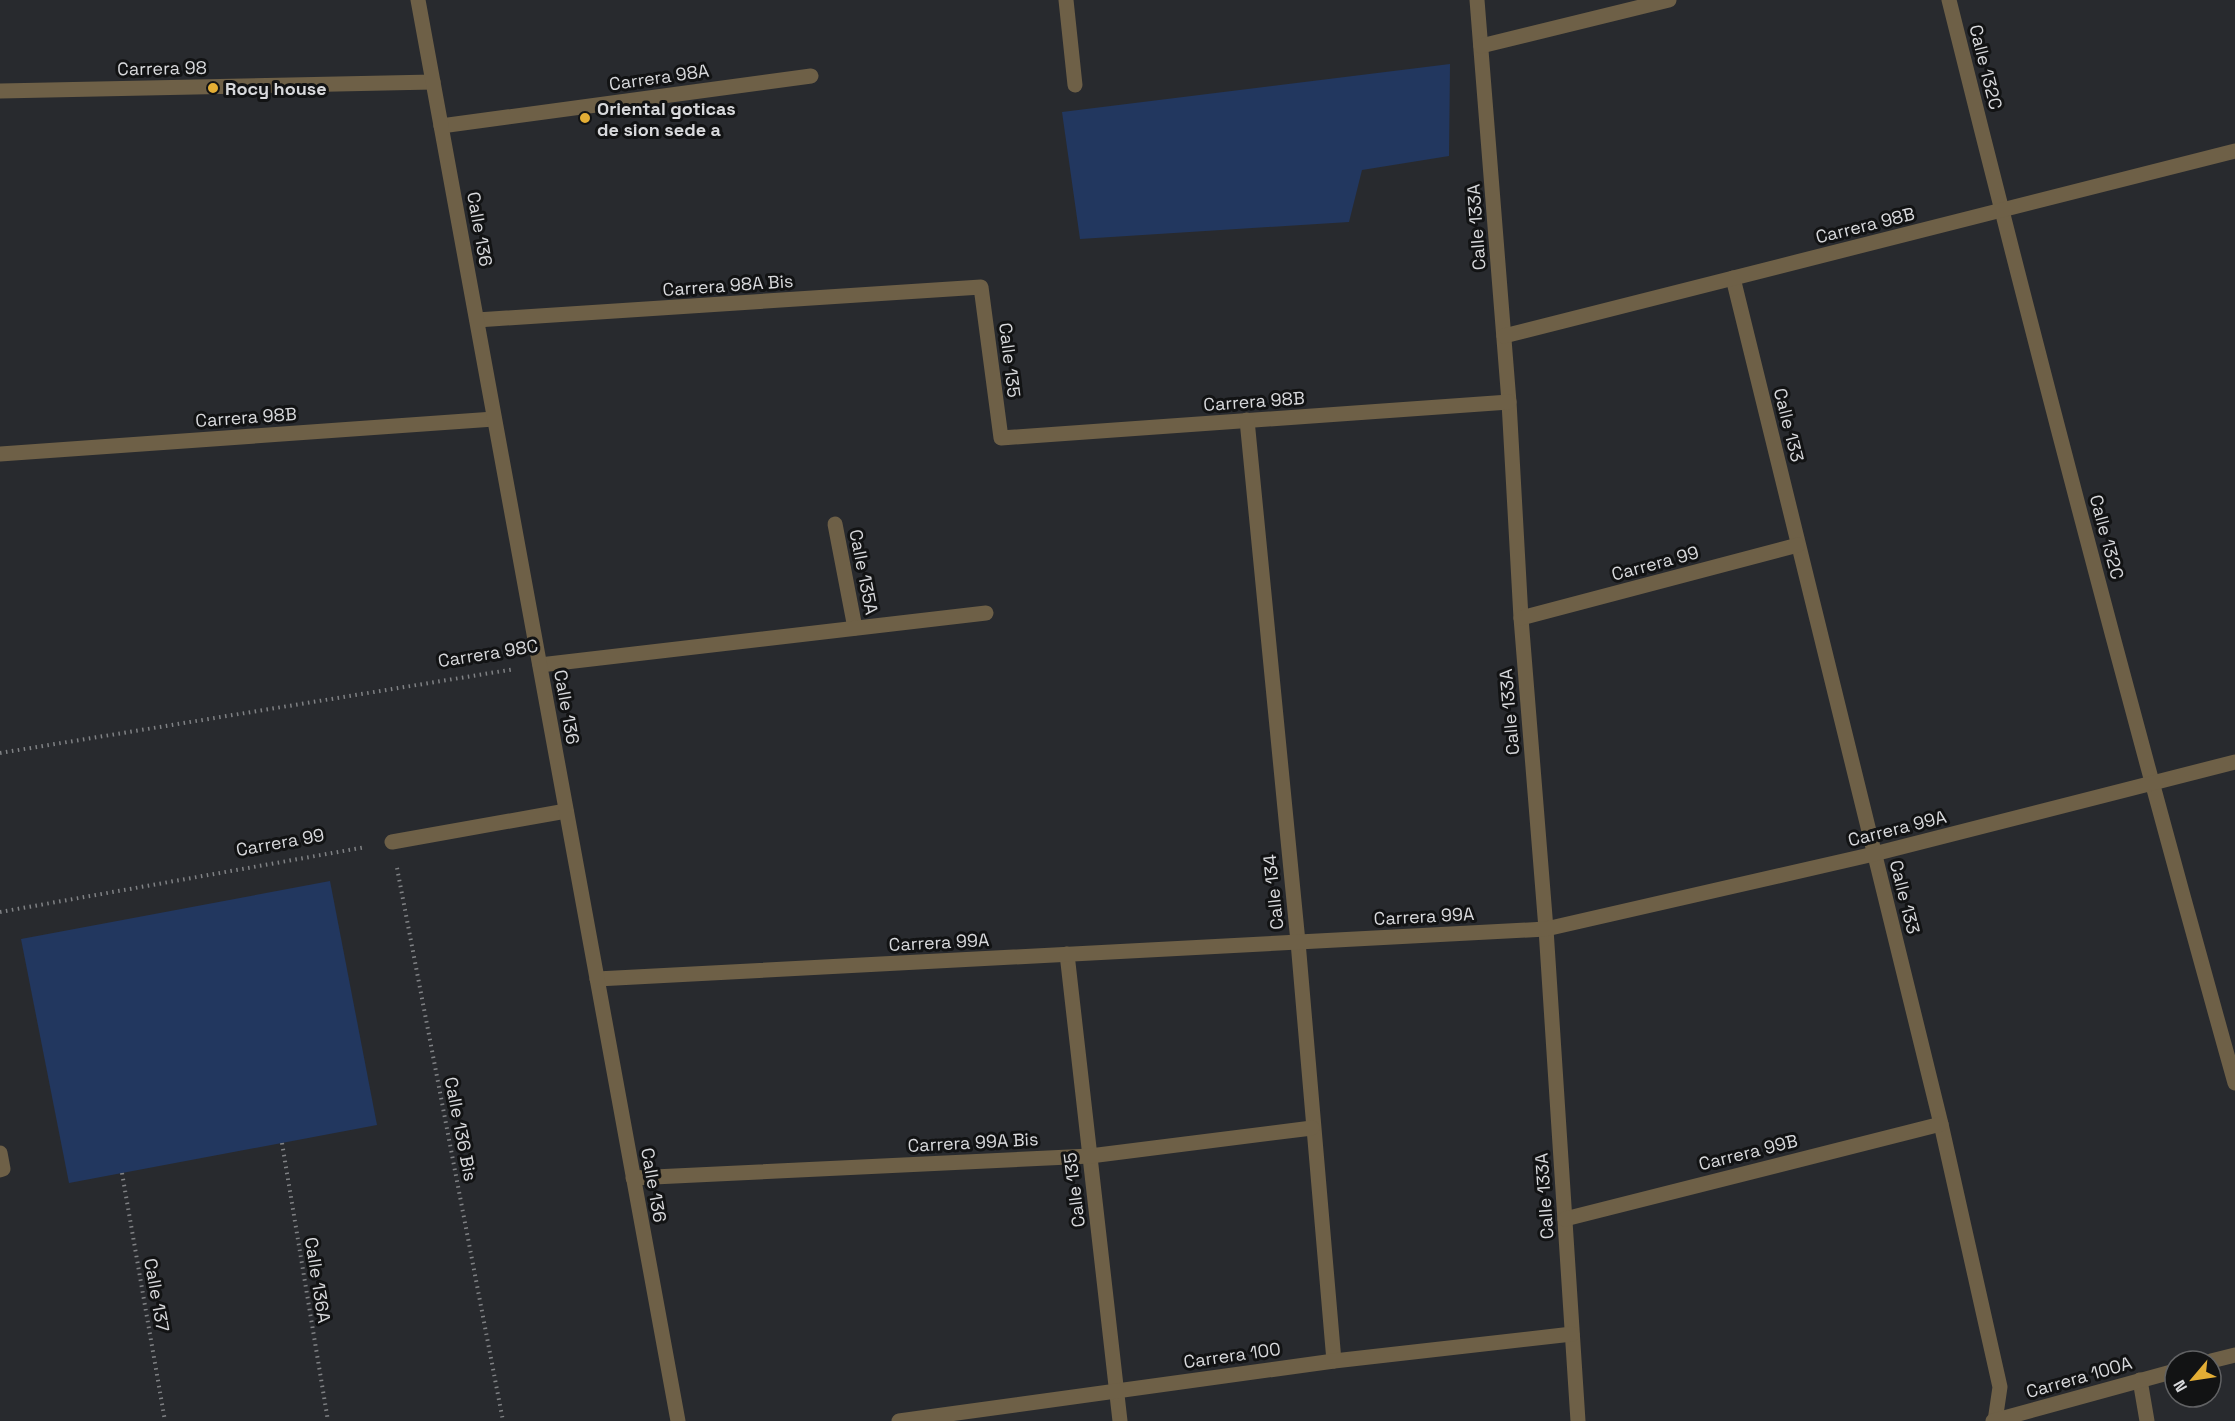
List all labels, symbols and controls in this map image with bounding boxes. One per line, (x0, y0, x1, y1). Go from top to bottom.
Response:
street label: Calle 132C (1964, 22, 2008, 112)
street label: Carrera 98 (117, 56, 207, 80)
street label: Carrera 98A (607, 59, 711, 95)
place label: Rocy house (225, 77, 327, 100)
marker: Rocy house (206, 81, 220, 95)
place label: Oriental goticas de sion sede a (597, 97, 736, 141)
marker: Oriental goticas de sion sede a (578, 111, 592, 125)
street label: Calle 133A (1462, 183, 1490, 271)
street label: Calle 136 (462, 190, 498, 268)
street label: Carrera 98B (1813, 202, 1917, 248)
street label: Carrera 98A Bis (662, 269, 794, 301)
street label: Calle 135 (994, 321, 1026, 399)
street label: Carrera 98B (1203, 386, 1305, 416)
street label: Calle 133 (1769, 386, 1809, 464)
street label: Carrera 98B (195, 402, 297, 432)
street label: Calle 132C (2085, 492, 2129, 582)
street label: Calle 135A (844, 527, 884, 617)
street label: Carrera 99 (1609, 540, 1701, 586)
street label: Carrera 98C (436, 634, 540, 672)
street label: Calle 136 (549, 668, 585, 746)
street label: Calle 133A (1494, 668, 1524, 756)
street label: Carrera 99A (1845, 805, 1949, 851)
street label: Carrera 99 (234, 823, 326, 861)
street label: Calle 134 (1258, 853, 1288, 931)
street label: Calle 133 (1885, 858, 1925, 936)
street label: Carrera 99A (1373, 902, 1475, 930)
street label: Carrera 99A (888, 928, 990, 956)
street label: Calle 136 Bis (440, 1075, 482, 1183)
street label: Carrera 99A Bis (907, 1127, 1039, 1157)
street label: Carrera 99B (1696, 1129, 1800, 1175)
street label: Calle 136 (636, 1146, 672, 1224)
street label: Calle 135 (1058, 1151, 1090, 1229)
street label: Calle 133A (1530, 1152, 1558, 1240)
street label: Calle 136A (300, 1235, 336, 1325)
street label: Calle 137 (139, 1256, 175, 1334)
street label: Carrera 100 (1182, 1337, 1282, 1373)
north arrow (2163, 1349, 2223, 1409)
street label: Carrera 100A (2023, 1351, 2135, 1403)
text: N (2169, 1376, 2192, 1396)

